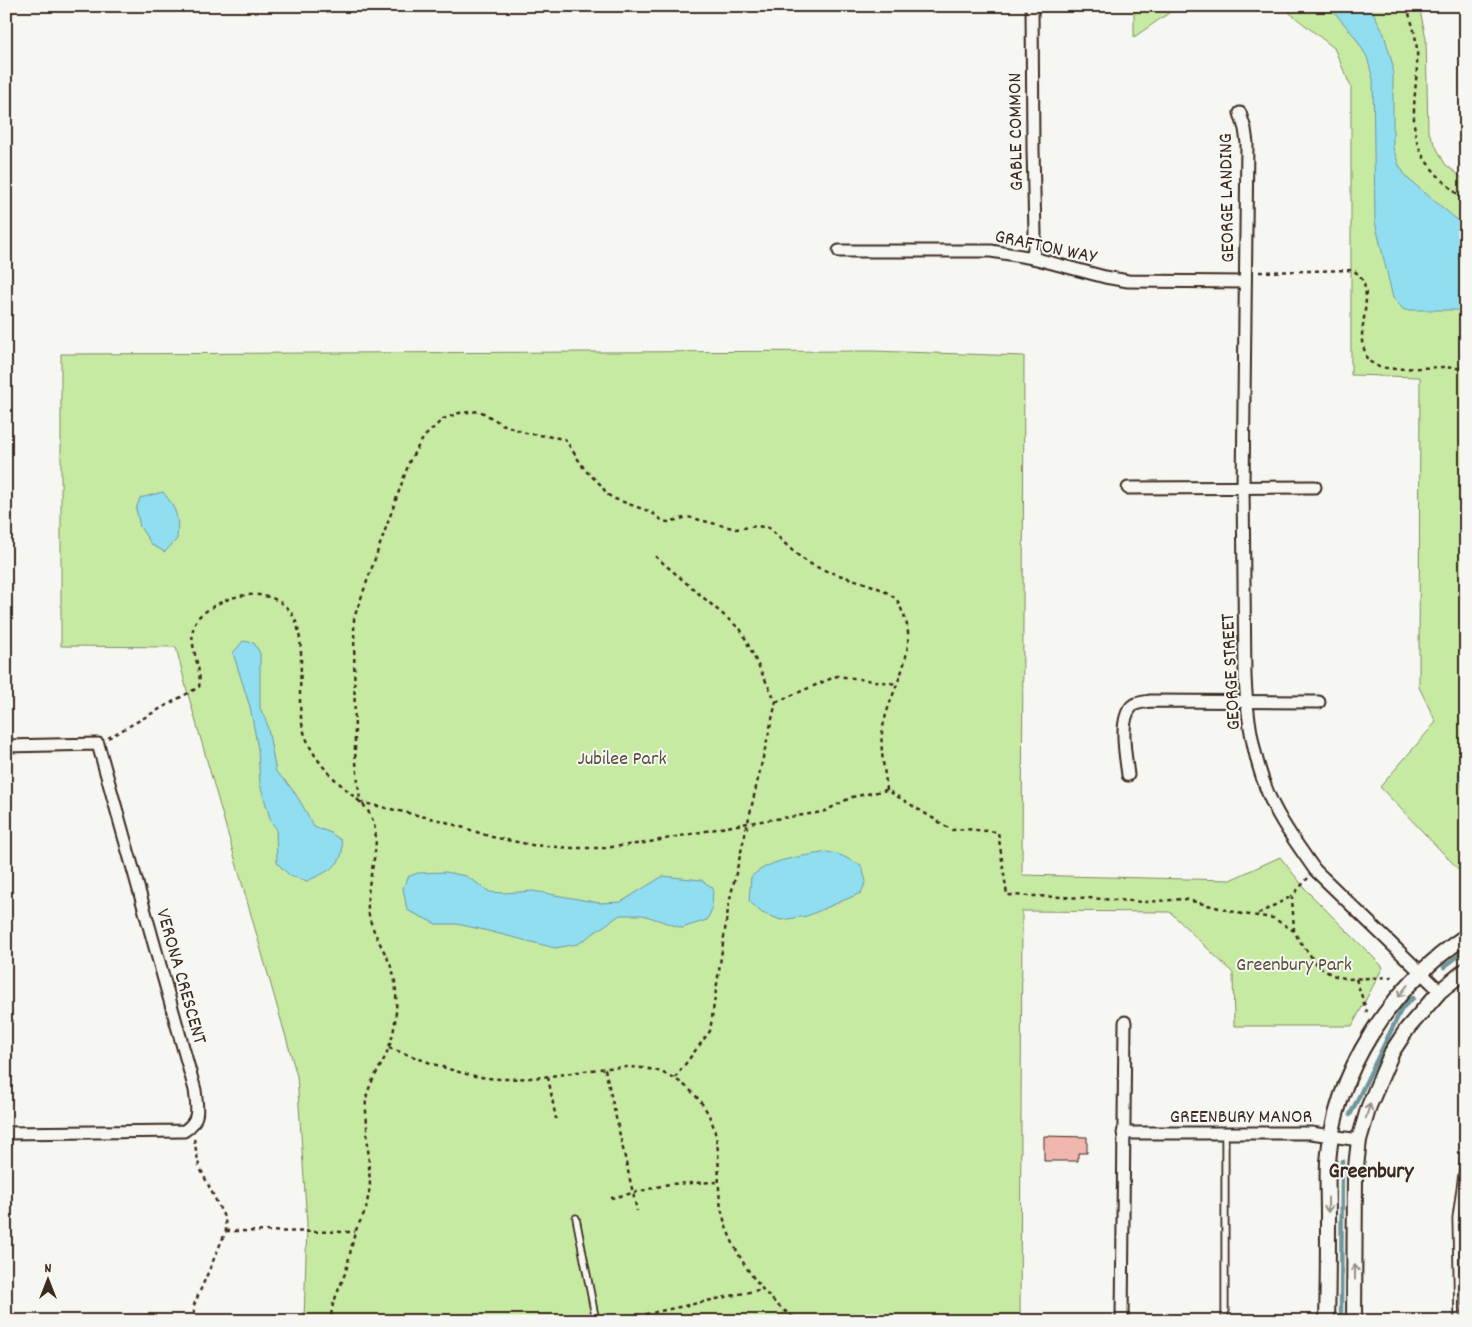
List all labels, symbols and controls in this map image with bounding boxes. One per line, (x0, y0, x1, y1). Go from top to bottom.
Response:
street label: GABLE COMMON (1002, 72, 1032, 191)
street label: GEORGE LANDING (1213, 133, 1243, 263)
street label: GRAFTON WAY (992, 223, 1099, 273)
street label: GEORGE STREET (1215, 613, 1249, 731)
park label: Jubilee Park (577, 746, 667, 774)
street label: VERONA CRESCENT (147, 906, 213, 1048)
park label: Greenbury Park (1236, 952, 1352, 980)
one-way arrow (1398, 984, 1408, 998)
one-way arrow (1363, 1103, 1373, 1119)
street label: GREENBURY MANOR (1170, 1104, 1312, 1132)
district label: Greenbury (1329, 1157, 1415, 1188)
one-way arrow (1323, 1196, 1333, 1213)
north arrow (22, 1254, 72, 1304)
text: N (45, 1259, 52, 1279)
one-way arrow (1350, 1264, 1360, 1280)

